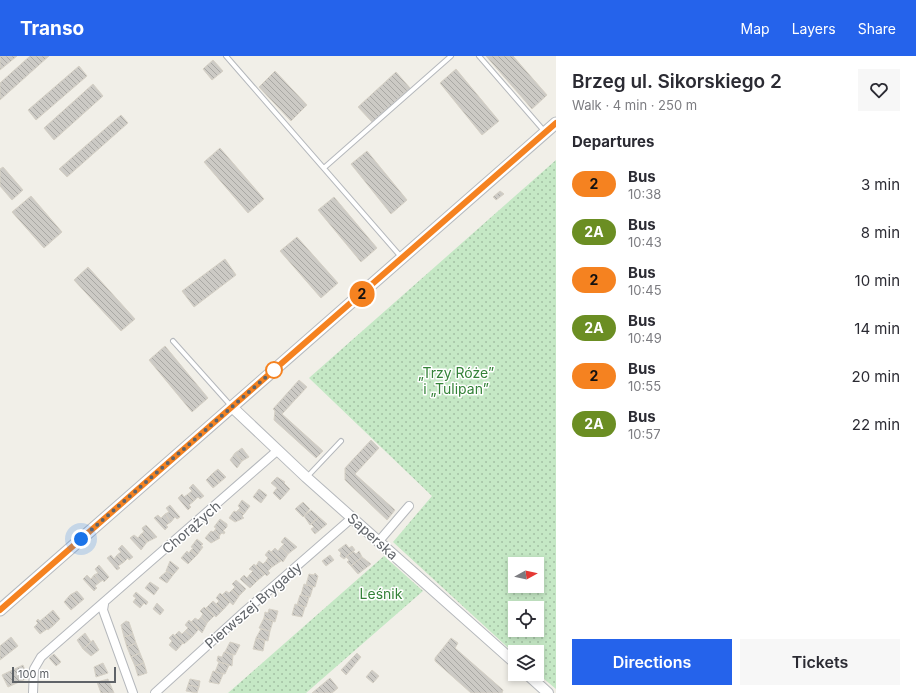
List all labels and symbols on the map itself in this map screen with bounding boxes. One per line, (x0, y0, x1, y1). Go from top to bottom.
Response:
line badge: 2 (349, 281, 375, 307)
unlabelled marker (265, 361, 283, 379)
park label: „Trzy Róże” i „Tulipan” (418, 364, 494, 397)
street label: Chorążych (158, 497, 224, 557)
street label: Saperska (344, 509, 402, 563)
your location (71, 529, 91, 549)
north arrow (508, 557, 544, 593)
street label: Pierwszej Brygady (201, 558, 305, 652)
park label: Leśnik (360, 585, 403, 602)
scale bar (12, 665, 116, 684)

